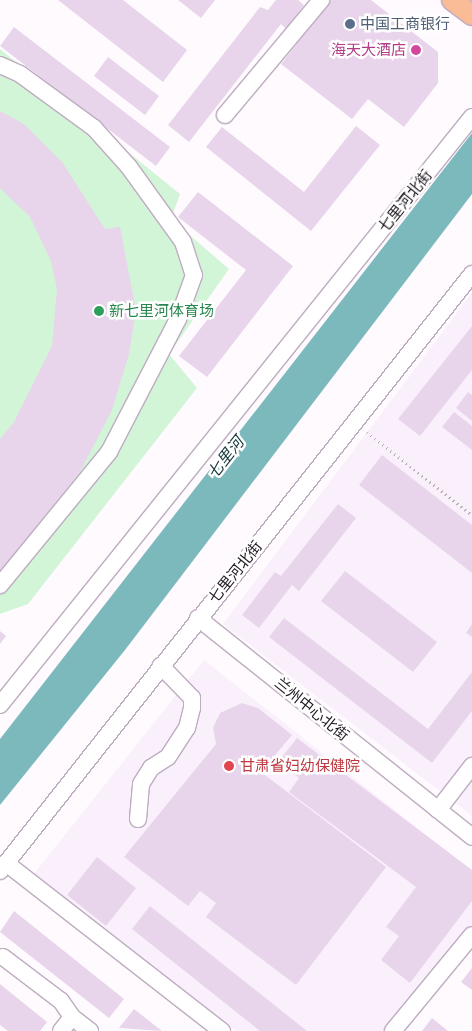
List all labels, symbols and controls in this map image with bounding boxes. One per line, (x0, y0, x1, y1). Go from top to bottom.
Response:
place label: 中国工商银行 (360, 15, 450, 33)
marker: 中国工商银行 (344, 18, 356, 30)
place label: 海天大酒店 (331, 41, 406, 59)
marker: 海天大酒店 (410, 44, 422, 56)
street label: 七里河北街 (374, 166, 436, 236)
place label: 新七里河体育场 (109, 302, 214, 320)
marker: 新七里河体育场 (93, 305, 105, 317)
water label: 七里河 (204, 433, 248, 483)
street label: 七里河北街 (204, 537, 266, 607)
street label: 兰州中心北街 (271, 674, 353, 744)
place label: 甘肃省妇幼保健院 (240, 757, 360, 775)
marker: 甘肃省妇幼保健院 (222, 759, 236, 773)

